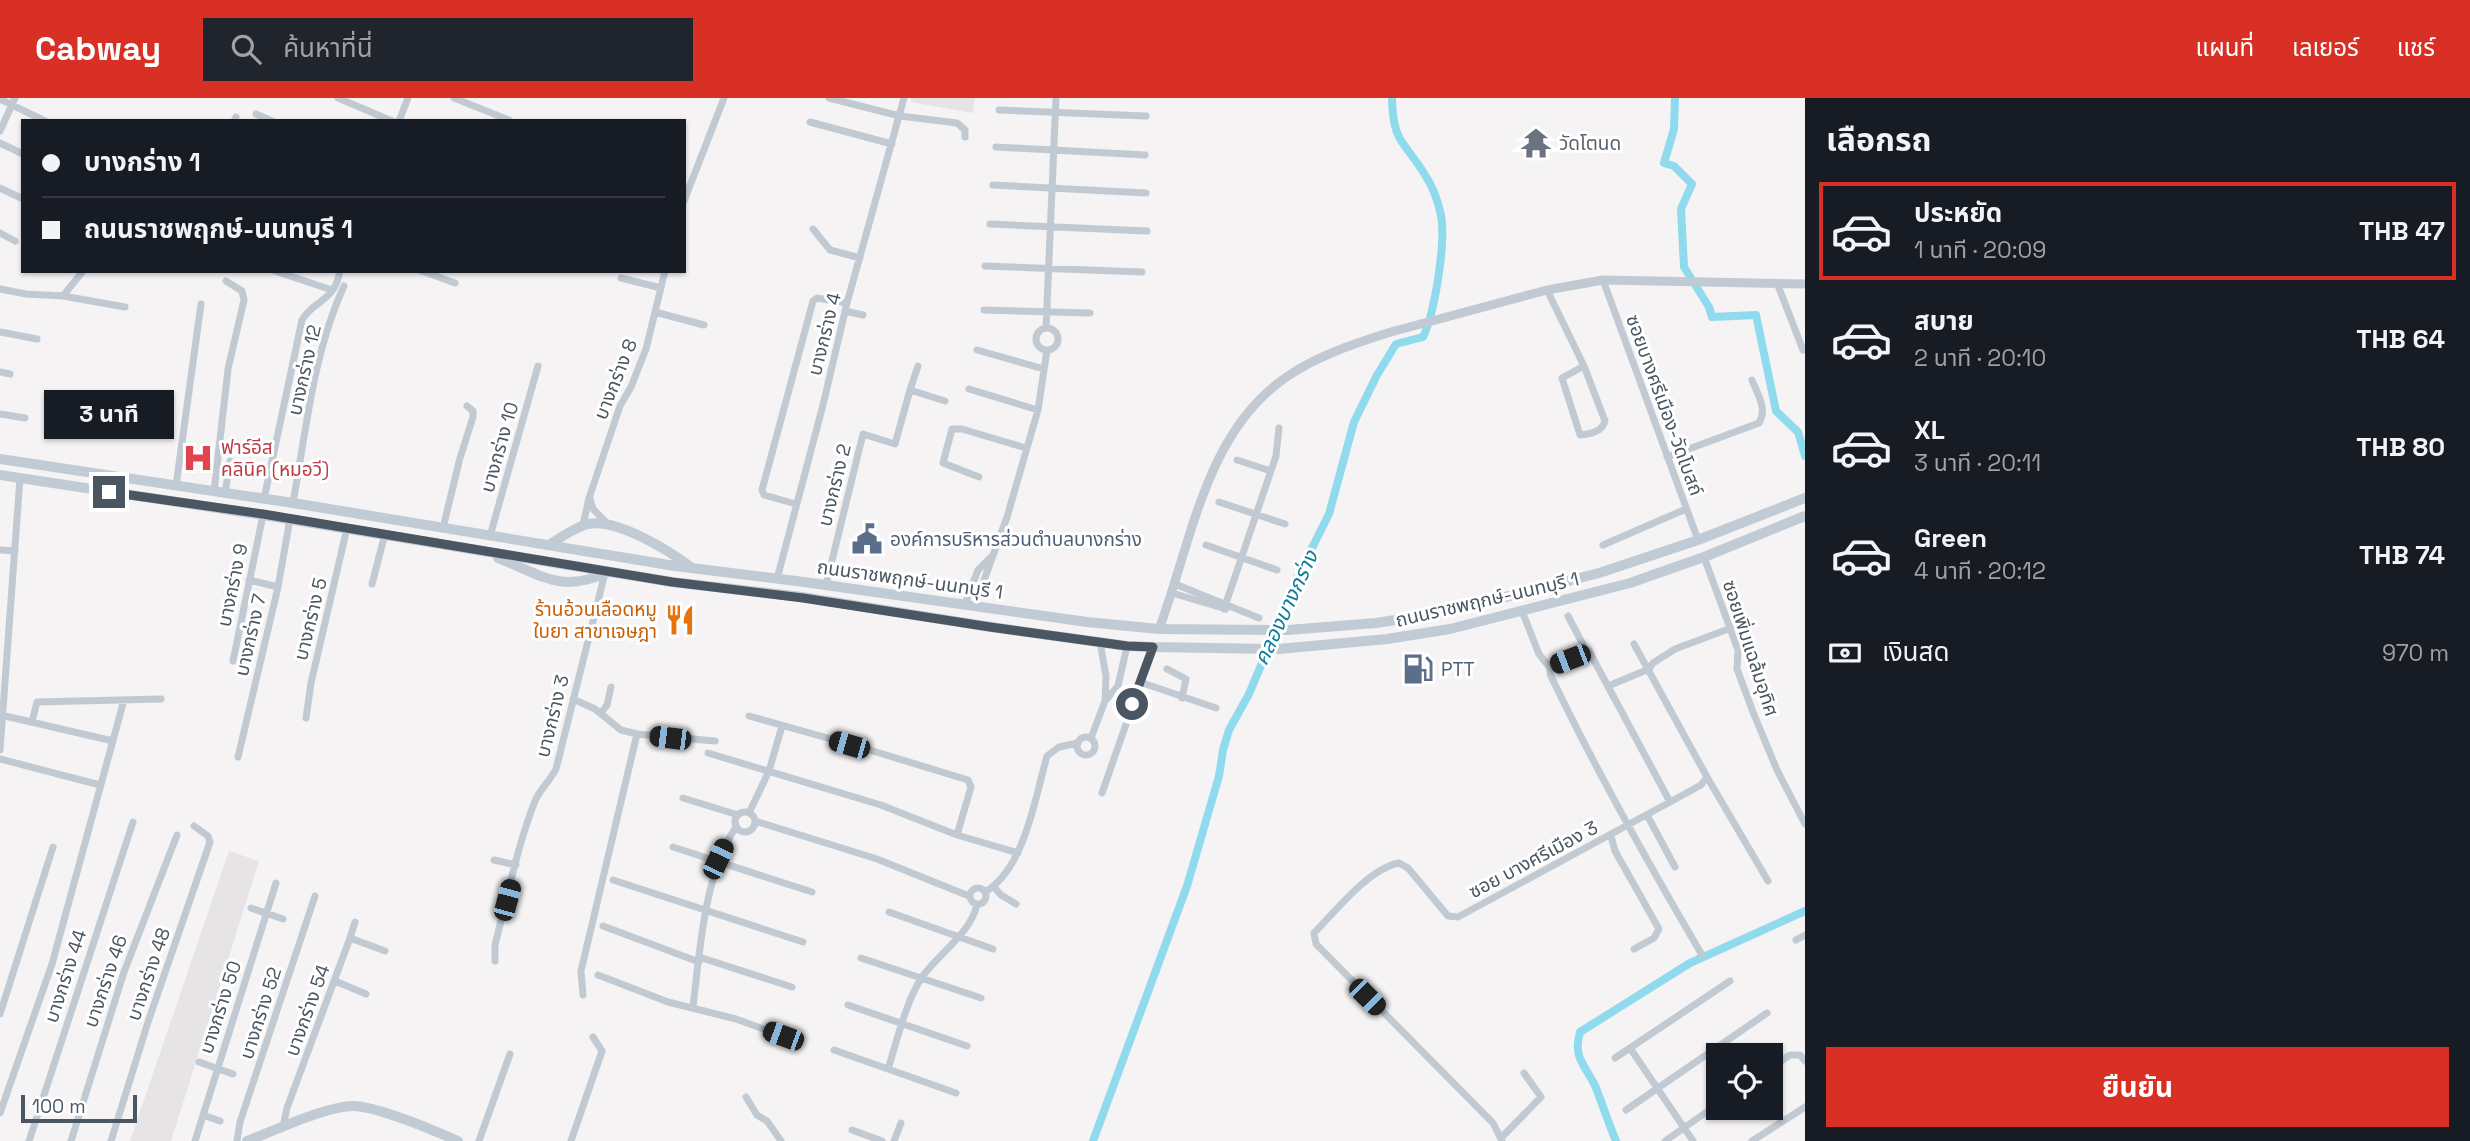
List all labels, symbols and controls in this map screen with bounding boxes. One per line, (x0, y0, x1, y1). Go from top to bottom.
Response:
search box (203, 18, 693, 81)
text: Cabway (35, 28, 161, 70)
icon: search (227, 30, 265, 68)
text: ค้นหาที่นี่ (283, 31, 373, 65)
text: แผนที่ (2196, 32, 2254, 63)
text: เลเยอร์ (2292, 32, 2359, 63)
text: แชร์ (2397, 32, 2435, 63)
text: เลือกรถ (1826, 120, 1931, 160)
temple icon: วัดโตนด (1519, 126, 1553, 160)
place label: วัดโตนด (1559, 131, 1621, 156)
text: บางกร่าง 1 (84, 145, 201, 179)
text: ประหยัด (1914, 196, 2002, 230)
icon: car (1830, 200, 1893, 263)
text: ถนนราชพฤกษ์-นนทบุรี 1 (84, 212, 353, 246)
text: THB 47 (2359, 214, 2445, 248)
text: 1 นาที · 20:09 (1914, 235, 2046, 265)
street label: บางกร่าง 4 (802, 290, 847, 378)
text: สบาย (1914, 304, 1974, 338)
icon: car (1830, 308, 1893, 371)
street label: ซอยบางศรีเมือง-วัดโบสถ์ (1620, 311, 1709, 499)
street label: บางกร่าง 12 (282, 322, 327, 418)
text: THB 64 (2356, 322, 2445, 356)
street label: บางกร่าง 8 (588, 335, 643, 423)
text: 2 นาที · 20:10 (1914, 343, 2046, 373)
callout: 3 นาที (44, 390, 174, 440)
text: 3 นาที (79, 399, 139, 429)
street label: บางกร่าง 10 (475, 399, 524, 495)
text: XL (1914, 413, 1945, 447)
icon: car (1830, 416, 1893, 479)
text: THB 80 (2356, 430, 2445, 464)
place label: ฟาร์อีส คลินิค (หมอวี) (221, 435, 329, 482)
hospital icon: ฟาร์อีส คลินิค (หมอวี) (181, 441, 215, 475)
street label: บางกร่าง 2 (812, 441, 857, 529)
text: 3 นาที · 20:11 (1914, 448, 2041, 478)
route end (93, 476, 125, 508)
text: Green (1914, 521, 1987, 555)
public building icon: องค์การบริหารส่วนตำบลบางกร่าง (850, 522, 884, 556)
icon: car (1830, 524, 1893, 587)
place label: องค์การบริหารส่วนตำบลบางกร่าง (890, 527, 1142, 552)
text: THB 74 (2359, 538, 2445, 572)
street label: บางกร่าง 9 (211, 541, 254, 629)
water label: คลองบางกร่าง (1247, 545, 1325, 669)
street label: ถนนราชพฤกษ์-นนทบุรี 1 (815, 554, 1004, 605)
text: 4 นาที · 20:12 (1914, 556, 2046, 586)
street label: ถนนราชพฤกษ์-นนทบุรี 1 (1393, 566, 1581, 633)
street label: บางกร่าง 5 (288, 575, 333, 663)
street label: ซอยเพิ่มแฉล้มอุทิศ (1717, 577, 1784, 719)
street label: บางกร่าง 7 (229, 591, 272, 679)
place label: ร้านอ้วนเลือดหมู ใบยา สาขาเจษฎา (533, 597, 657, 644)
restaurant icon: ร้านอ้วนเลือดหมู ใบยา สาขาเจษฎา (663, 603, 697, 637)
icon: cash (1826, 634, 1864, 672)
text: เงินสด (1882, 635, 1949, 669)
text: 970 m (2382, 638, 2449, 668)
car (1547, 642, 1594, 676)
fuel station icon: PTT (1401, 652, 1435, 686)
place label: PTT (1441, 657, 1475, 682)
street label: บางกร่าง 3 (530, 672, 575, 760)
route start (1116, 688, 1148, 720)
car (648, 725, 693, 751)
car (826, 729, 873, 761)
street label: ซอย บางศรีเมือง 3 (1464, 815, 1602, 904)
car (700, 836, 737, 882)
car (492, 877, 523, 923)
street label: บางกร่าง 48 (121, 924, 176, 1024)
street label: บางกร่าง 44 (39, 926, 92, 1026)
street label: บางกร่าง 46 (78, 932, 133, 1031)
street label: บางกร่าง 50 (194, 957, 247, 1057)
street label: บางกร่าง 54 (279, 961, 336, 1060)
street label: บางกร่าง 52 (234, 964, 287, 1062)
car (1345, 975, 1390, 1019)
car (760, 1019, 807, 1053)
map controls (1706, 1043, 1783, 1120)
button: locate (1706, 1043, 1783, 1120)
button: ยืนยัน (1826, 1047, 2449, 1127)
scale bar (21, 1092, 136, 1124)
text: 100 m (32, 1094, 86, 1119)

